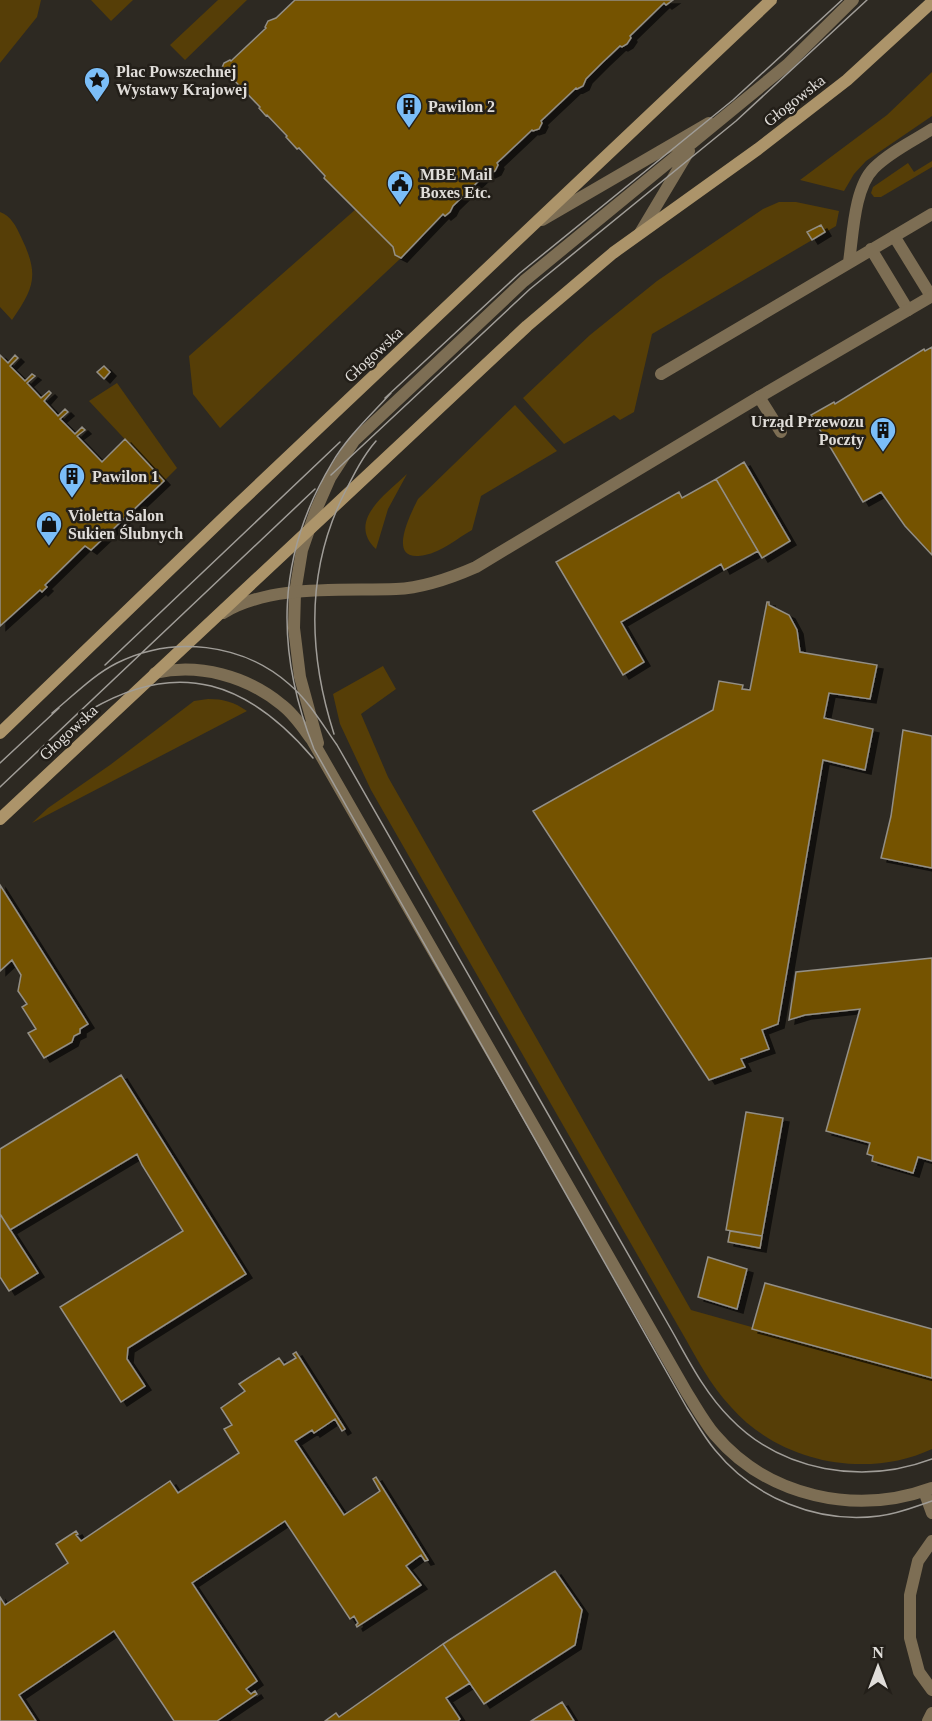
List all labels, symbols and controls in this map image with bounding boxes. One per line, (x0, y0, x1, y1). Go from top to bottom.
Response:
place label: Plac Powszechnej Wystawy Krajowej (116, 63, 247, 99)
place icon: Plac Powszechnej Wystawy Krajowej (82, 65, 112, 103)
street label: Głogowska (760, 71, 829, 130)
building icon: Pawilon 2 (394, 91, 424, 129)
place label: Pawilon 2 (428, 98, 495, 115)
place label: MBE Mail Boxes Etc. (420, 166, 493, 201)
public building icon: MBE Mail Boxes Etc. (385, 168, 415, 206)
street label: Głogowska (341, 323, 406, 386)
place label: Urząd Przewozu Poczty (751, 413, 864, 449)
building icon: Urząd Przewozu Poczty (868, 415, 898, 453)
building icon: Pawilon 1 (57, 461, 87, 499)
place label: Pawilon 1 (92, 468, 159, 485)
place label: Violetta Salon Sukien Ślubnych (68, 507, 183, 543)
shop icon: Violetta Salon Sukien Ślubnych (34, 509, 64, 547)
street label: Głogowska (36, 701, 101, 764)
north arrow (848, 1637, 908, 1697)
text: N (872, 1644, 884, 1661)

